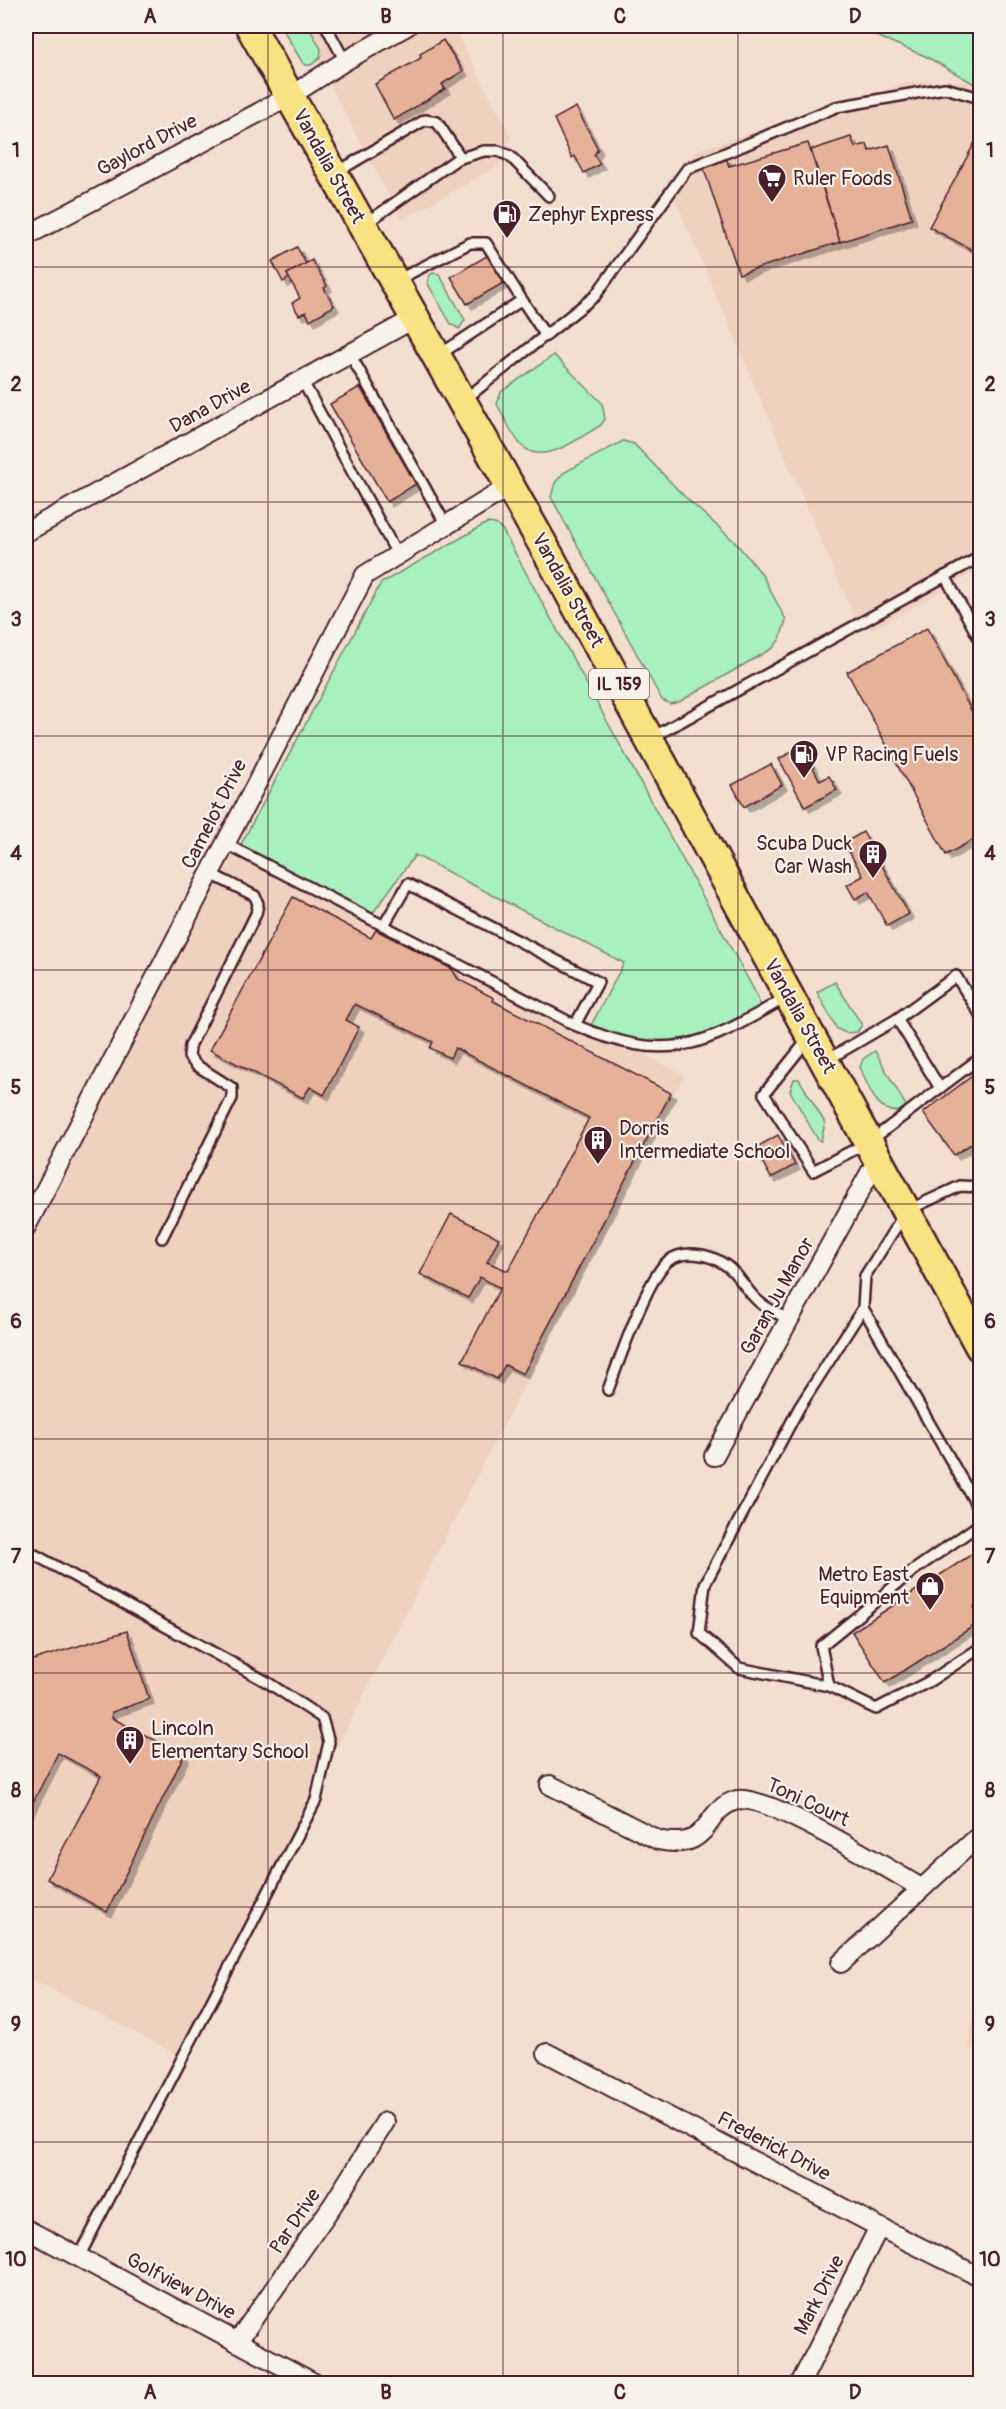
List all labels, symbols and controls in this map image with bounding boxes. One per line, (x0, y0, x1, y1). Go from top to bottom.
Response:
text: A (144, 4, 157, 29)
text: B (380, 4, 392, 29)
text: C (614, 4, 626, 29)
text: D (849, 4, 862, 29)
street label: Vandalia Street (287, 104, 371, 229)
street label: Gaylord Drive (92, 108, 202, 182)
text: 1 (12, 138, 20, 163)
text: 1 (986, 138, 994, 163)
supermarket icon: Ruler Foods (756, 162, 788, 204)
place label: Ruler Foods (793, 166, 892, 191)
fuel station icon: Zephyr Express (491, 198, 523, 240)
place label: Zephyr Express (528, 202, 654, 227)
text: 2 (10, 372, 22, 397)
text: 2 (984, 372, 996, 397)
street label: Dana Drive (165, 373, 255, 438)
street label: Vandalia Street (526, 528, 610, 653)
text: 3 (10, 607, 22, 632)
text: 3 (984, 607, 996, 632)
road number: IL 159 (589, 669, 649, 699)
fuel station icon: VP Racing Fuels (788, 738, 820, 780)
place label: VP Racing Fuels (825, 742, 958, 767)
street label: Camelot Drive (176, 755, 252, 873)
place label: Scuba Duck Car Wash (756, 831, 853, 879)
building icon: Scuba Duck Car Wash (857, 838, 889, 880)
text: 4 (10, 841, 22, 866)
text: 4 (984, 841, 996, 866)
street label: Vandalia Street (758, 954, 842, 1079)
text: 5 (11, 1075, 22, 1100)
text: 5 (985, 1075, 996, 1100)
place label: Dorris Intermediate School (619, 1116, 790, 1164)
building icon: Dorris Intermediate School (582, 1124, 614, 1166)
street label: Garan Ju Manor (734, 1233, 820, 1359)
text: 6 (10, 1309, 22, 1334)
text: 6 (984, 1309, 996, 1334)
text: 7 (11, 1544, 22, 1569)
text: 7 (985, 1544, 996, 1569)
place label: Metro East Equipment (818, 1562, 910, 1610)
shop icon: Metro East Equipment (914, 1570, 946, 1612)
place label: Lincoln Elementary School (151, 1716, 309, 1764)
building icon: Lincoln Elementary School (114, 1724, 146, 1766)
street label: Toni Court (763, 1772, 854, 1832)
text: 8 (11, 1778, 21, 1803)
text: 8 (985, 1778, 995, 1803)
text: 9 (11, 2012, 21, 2037)
text: 9 (985, 2012, 995, 2037)
street label: Frederick Drive (713, 2106, 835, 2186)
street label: Par Drive (264, 2183, 326, 2259)
text: 10 (5, 2247, 27, 2272)
street label: Golfview Drive (122, 2247, 240, 2325)
text: 10 (979, 2247, 1001, 2272)
street label: Mark Drive (788, 2251, 850, 2339)
text: A (144, 2380, 157, 2405)
text: B (380, 2380, 392, 2405)
text: C (614, 2380, 626, 2405)
text: D (849, 2380, 862, 2405)

